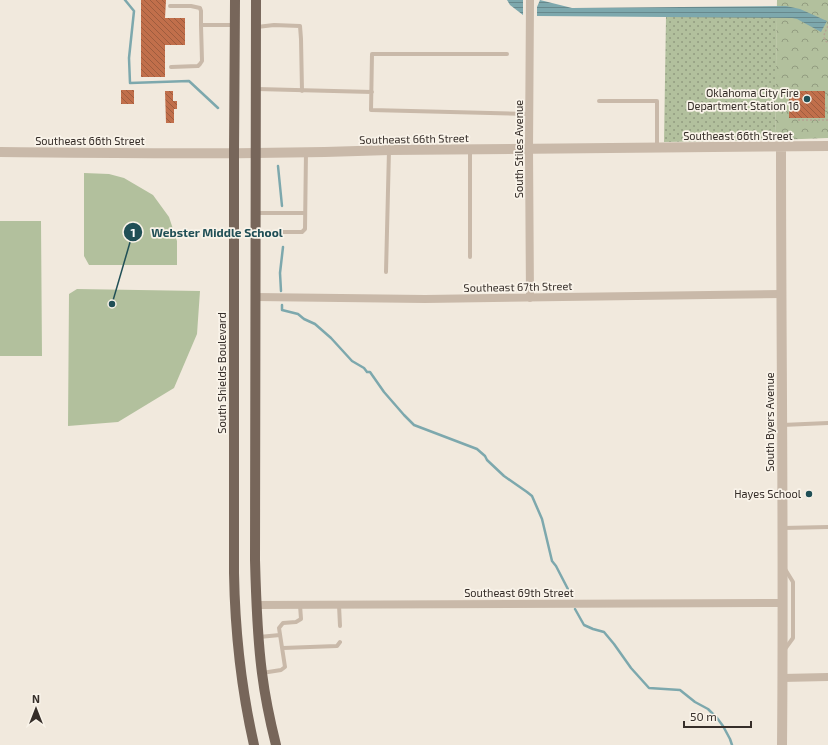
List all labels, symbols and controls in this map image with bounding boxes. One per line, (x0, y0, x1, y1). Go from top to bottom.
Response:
place label: Oklahoma City Fire Department Station 16 (687, 86, 799, 112)
marker: Oklahoma City Fire Department Station 16 (802, 94, 812, 104)
street label: South Stiles Avenue (512, 100, 525, 198)
street label: Southeast 66th Street (683, 129, 793, 142)
street label: Southeast 66th Street (359, 131, 469, 146)
street label: Southeast 66th Street (35, 134, 145, 147)
callout: Webster Middle School (123, 220, 291, 244)
text: 1 (130, 225, 136, 239)
text: Webster Middle School (151, 225, 283, 239)
street label: Southeast 67th Street (463, 279, 573, 294)
street label: South Shields Boulevard (215, 312, 228, 434)
street label: South Byers Avenue (763, 372, 776, 472)
place label: Hayes School (734, 487, 802, 500)
marker: Hayes School (804, 489, 814, 499)
street label: Southeast 69th Street (464, 586, 574, 599)
north arrow (16, 689, 56, 729)
text: N (32, 692, 40, 705)
scale bar (684, 703, 751, 729)
text: 50 m (690, 709, 717, 723)

